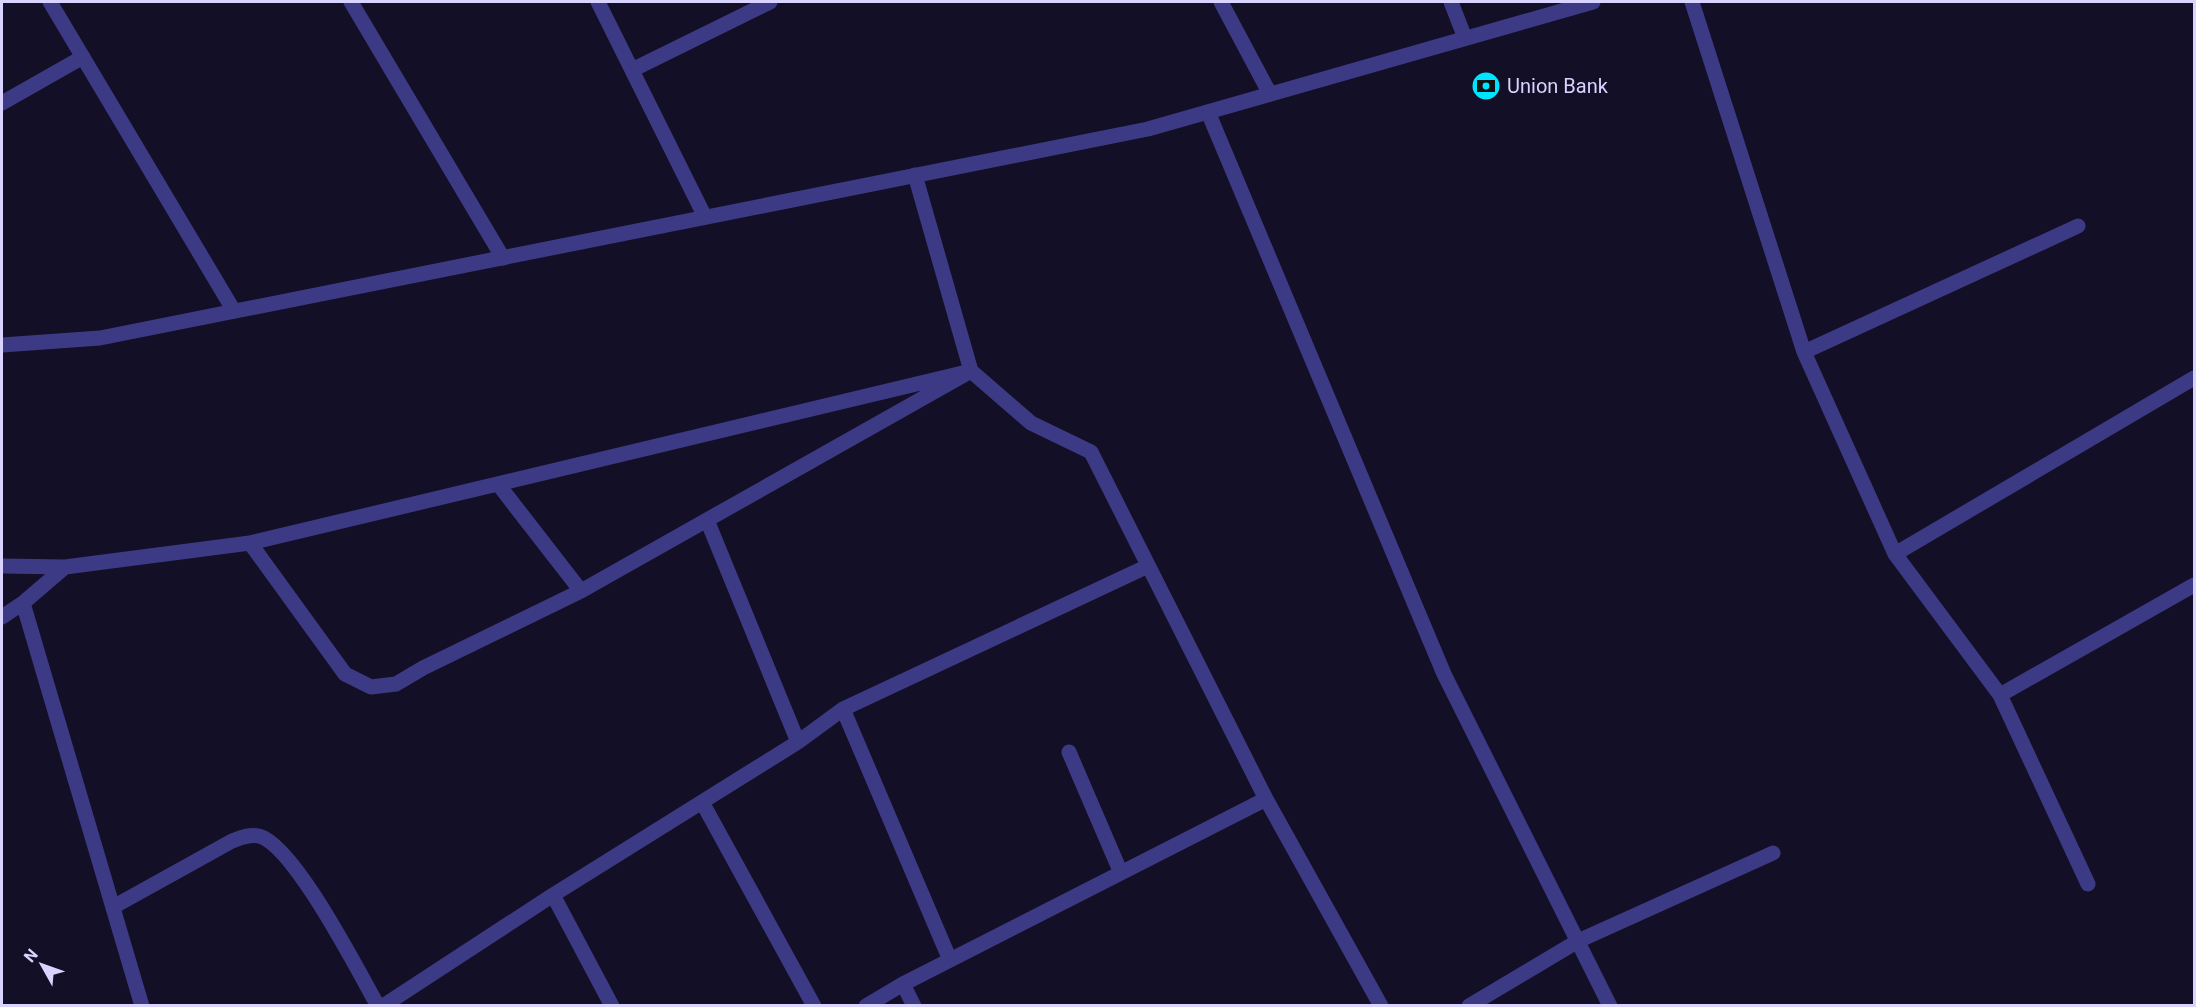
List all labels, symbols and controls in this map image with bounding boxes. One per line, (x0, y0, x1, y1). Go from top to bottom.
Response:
bank icon: Union Bank (1470, 70, 1502, 102)
place label: Union Bank (1507, 74, 1609, 98)
north arrow (12, 935, 72, 995)
text: N (20, 945, 42, 966)

